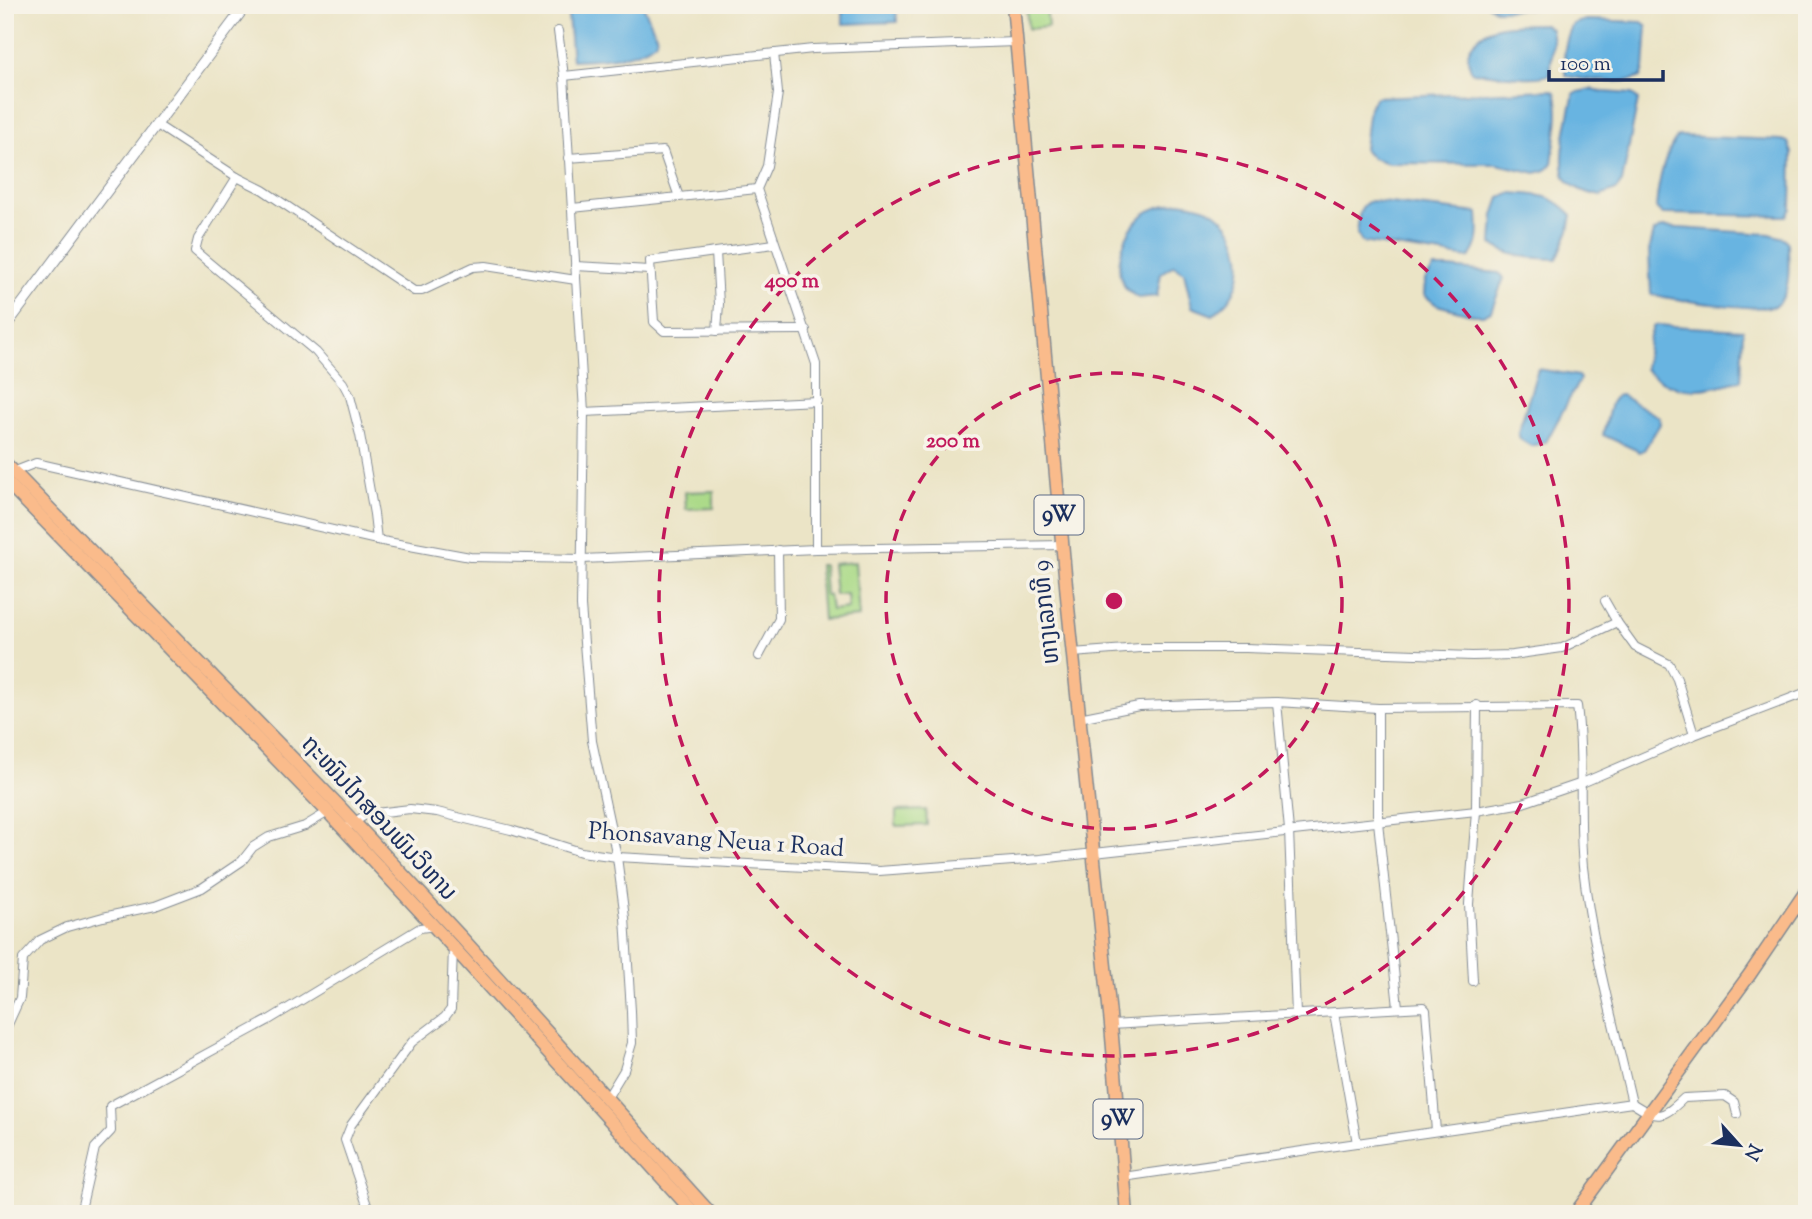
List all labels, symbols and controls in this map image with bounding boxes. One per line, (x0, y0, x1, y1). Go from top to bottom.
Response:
scale bar (1549, 38, 1663, 82)
text: 100 m (1560, 50, 1611, 80)
text: 400 m (764, 267, 820, 297)
text: 200 m (926, 427, 981, 457)
road number: 9W (1034, 495, 1084, 534)
street label: ທາງເລກທີ 9 (1025, 558, 1069, 666)
centre of rings (1102, 589, 1126, 613)
street label: ຖະໜົນໄກສອນພົມວິຫານ (292, 729, 464, 909)
street label: Phonsavang Neua 1 Road (587, 815, 846, 867)
road number: 9W (1094, 1100, 1142, 1138)
north arrow (1703, 1110, 1773, 1180)
text: N (1736, 1139, 1767, 1164)

